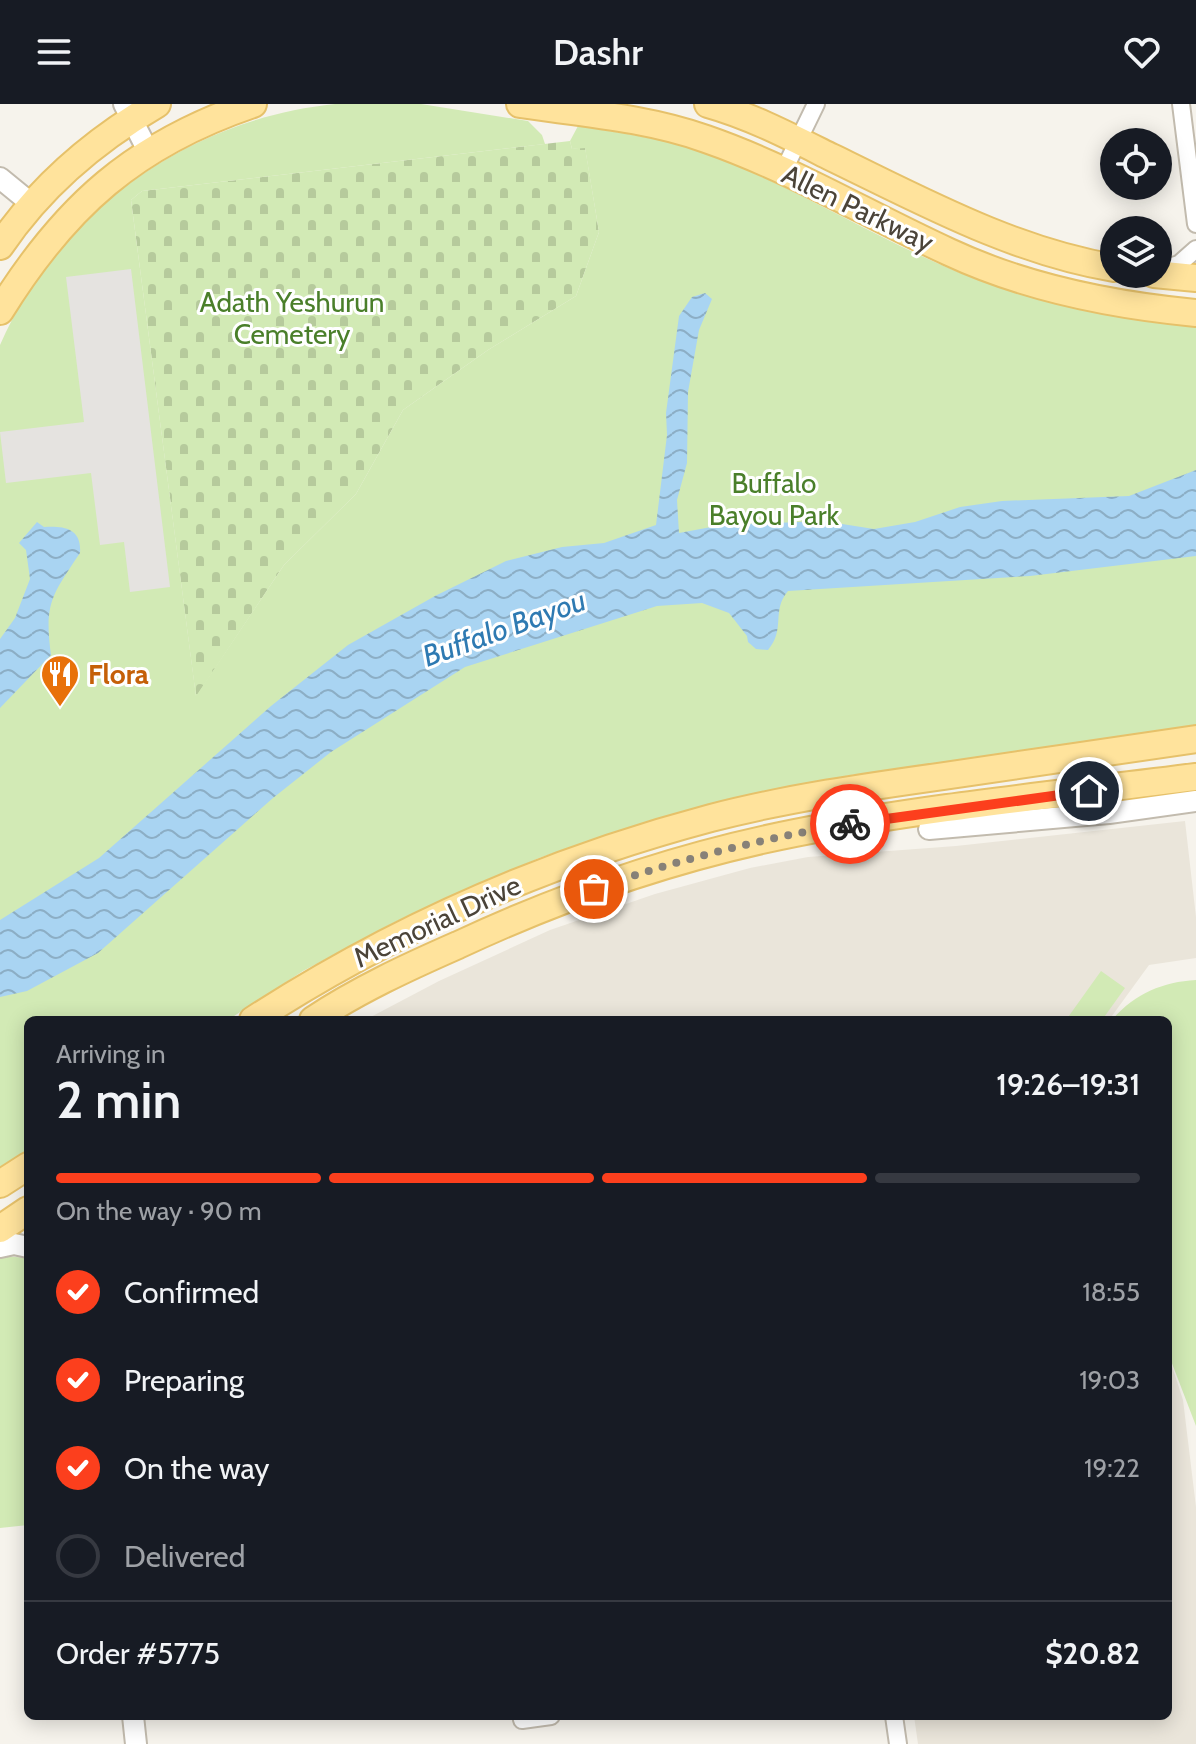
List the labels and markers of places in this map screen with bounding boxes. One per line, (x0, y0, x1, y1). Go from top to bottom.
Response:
restaurant icon: Flora (39, 653, 81, 708)
place label: Flora (88, 657, 149, 691)
pin (1055, 757, 1123, 825)
pin (560, 855, 628, 923)

